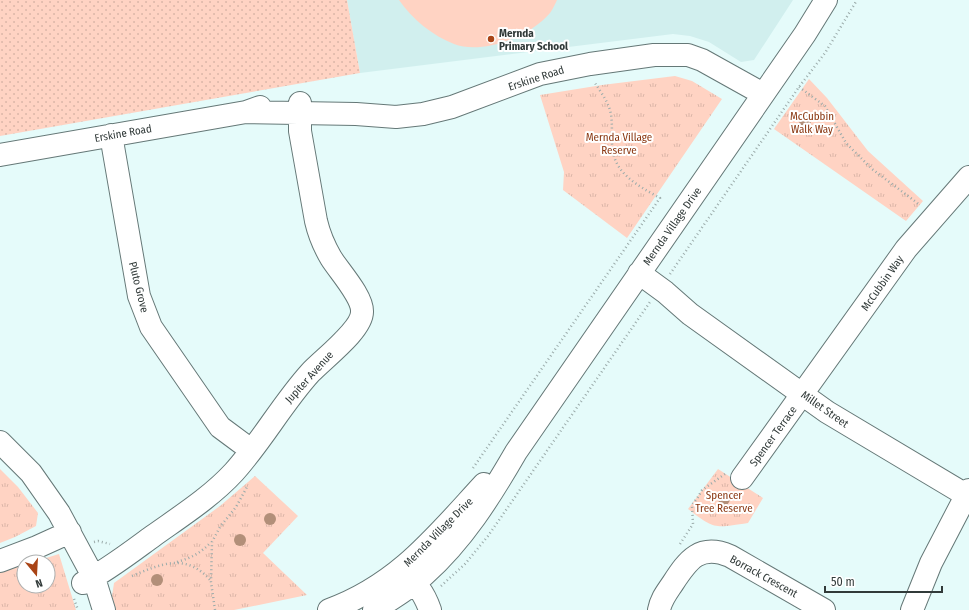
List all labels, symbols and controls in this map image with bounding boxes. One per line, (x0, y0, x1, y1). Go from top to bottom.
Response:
place label: Mernda Primary School (499, 27, 569, 53)
marker: Mernda Primary School (486, 34, 496, 44)
street label: Erskine Road (507, 63, 566, 94)
park label: McCubbin Walk Way (790, 110, 834, 136)
street label: Erskine Road (93, 122, 153, 145)
park label: Mernda Village Reserve (586, 131, 652, 157)
street label: Mernda Village Drive (641, 185, 704, 268)
street label: McCubbin Way (859, 253, 906, 313)
street label: Pluto Grove (126, 260, 151, 314)
street label: Jupiter Avenue (283, 349, 336, 406)
street label: Millet Street (798, 388, 851, 431)
street label: Spencer Terrace (747, 404, 800, 469)
park label: Spencer Tree Reserve (695, 489, 753, 515)
street label: Mernda Village Drive (401, 495, 476, 570)
street label: Borrack Crescent (728, 552, 800, 601)
north arrow (16, 554, 56, 594)
scale bar (825, 568, 942, 594)
text: 50 m (831, 575, 855, 589)
text: N (34, 576, 44, 590)

